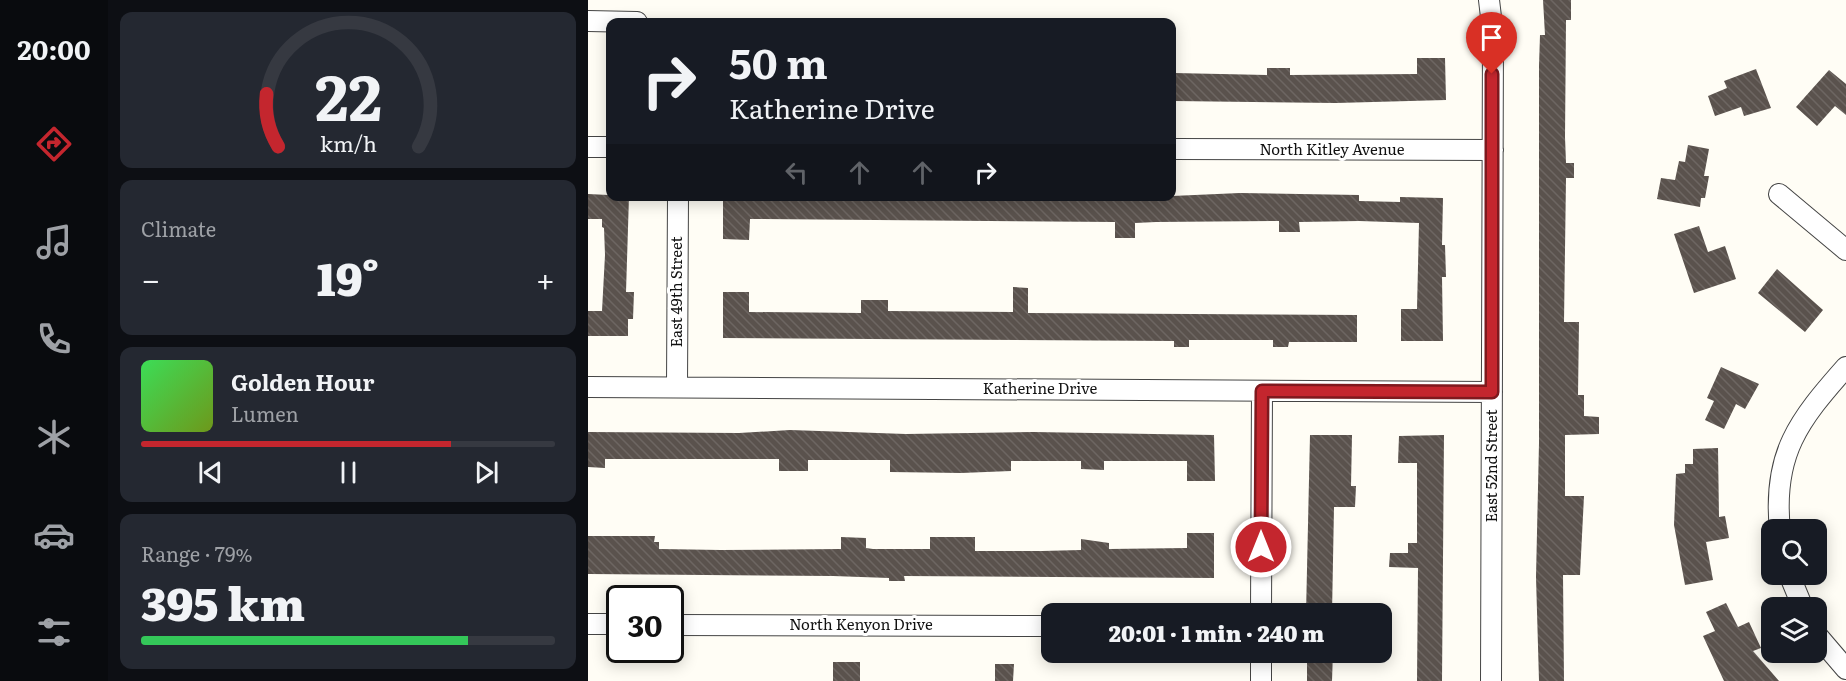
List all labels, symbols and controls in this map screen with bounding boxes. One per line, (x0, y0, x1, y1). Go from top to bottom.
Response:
pin (1466, 12, 1517, 74)
icon: arrive (1475, 21, 1508, 54)
text: 20:00 (17, 28, 91, 68)
text: 50 m (729, 30, 828, 92)
icon: right (630, 42, 708, 120)
text: 22 (314, 48, 382, 140)
text: Katherine Drive (729, 87, 935, 127)
icon: directions (33, 123, 75, 165)
text: km/h (319, 127, 377, 159)
street label: North Kitley Avenue (1259, 137, 1405, 160)
icon: left (780, 156, 813, 189)
icon: ahead (843, 156, 876, 189)
icon: ahead (906, 156, 939, 189)
icon: right (969, 156, 1002, 189)
text: Climate (141, 213, 216, 243)
icon: music (33, 221, 75, 263)
street label: East 49th Street (664, 236, 687, 348)
text: 19° (317, 243, 379, 310)
text: − (141, 253, 160, 302)
text: + (536, 253, 555, 302)
icon: phone (33, 318, 75, 360)
text: Golden Hour (231, 365, 374, 398)
street label: Katherine Drive (983, 376, 1097, 399)
text: Lumen (231, 398, 299, 428)
street label: East 52nd Street (1479, 409, 1502, 523)
icon: climate (33, 416, 75, 458)
icon: previous (194, 456, 227, 489)
icon: pause (332, 456, 365, 489)
icon: next (470, 456, 503, 489)
icon: car (33, 514, 75, 556)
position arrow (1229, 515, 1293, 579)
map controls (1761, 519, 1827, 663)
button: search (1761, 519, 1827, 585)
text: Range · 79% (141, 538, 252, 568)
text: 395 km (141, 568, 305, 635)
speed limit sign: 30 (606, 585, 684, 663)
button: layers (1761, 597, 1827, 663)
icon: filters (33, 611, 75, 653)
street label: North Kenyon Drive (789, 612, 933, 635)
text: 20:01 · 1 min · 240 m (1109, 616, 1324, 649)

